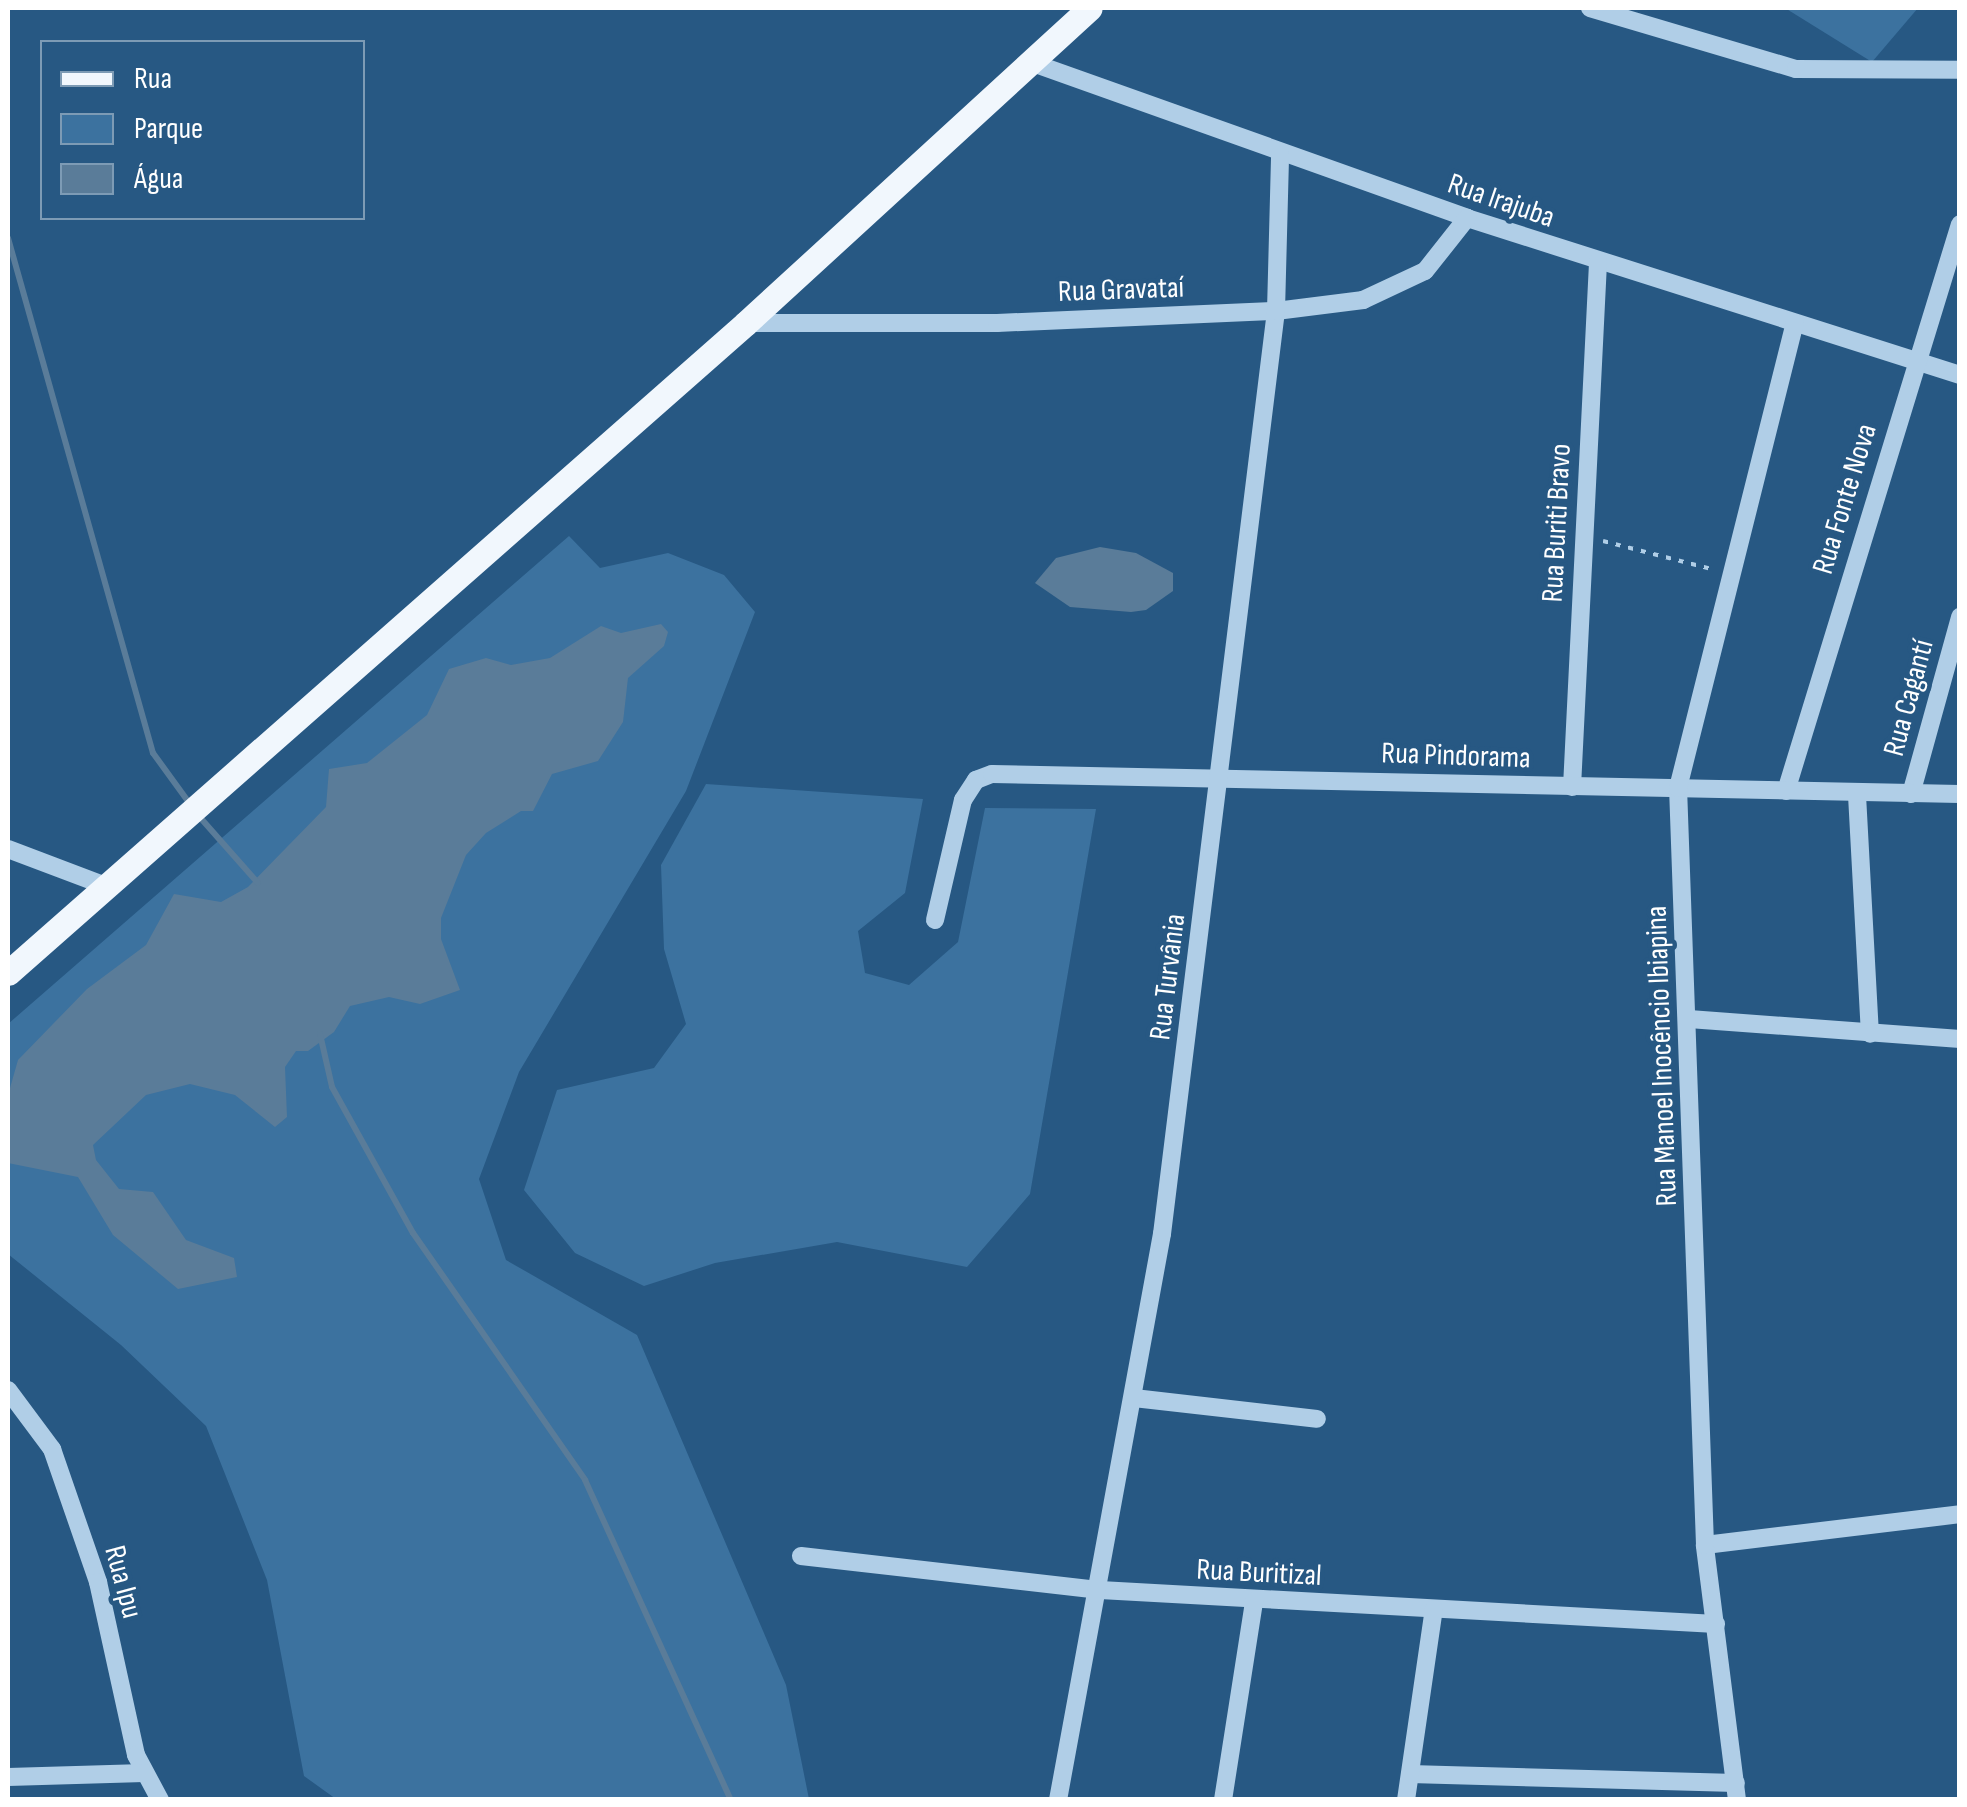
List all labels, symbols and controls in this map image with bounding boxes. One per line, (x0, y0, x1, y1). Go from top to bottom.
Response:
legend (40, 40, 365, 220)
text: Rua (134, 61, 172, 97)
text: Parque (134, 111, 203, 147)
text: Água (134, 161, 183, 197)
street label: Rua Irajuba (1443, 166, 1559, 236)
street label: Rua Gravataí (1057, 270, 1185, 310)
street label: Rua Fonte Nova (1805, 420, 1885, 578)
street label: Rua Buriti Bravo (1535, 443, 1579, 603)
street label: Rua Cagantí (1876, 636, 1942, 760)
street label: Rua Pindorama (1381, 735, 1531, 777)
street label: Rua Manoel Inocêncio Ibiapina (1639, 905, 1685, 1207)
street label: Rua Turvânia (1142, 912, 1194, 1042)
street label: Rua Ipu (96, 1542, 150, 1622)
street label: Rua Buritizal (1195, 1552, 1323, 1594)

